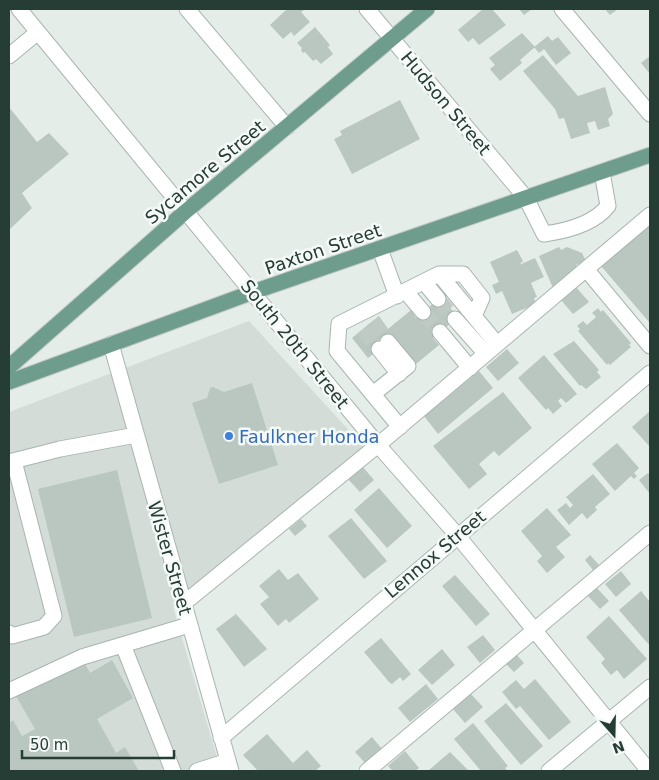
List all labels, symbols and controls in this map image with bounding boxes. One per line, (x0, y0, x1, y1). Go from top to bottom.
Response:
street label: Hudson Street (397, 47, 495, 159)
street label: Sycamore Street (141, 116, 269, 228)
street label: Paxton Street (262, 219, 384, 279)
street label: South 20th Street (237, 275, 353, 413)
place label: Faulkner Honda (239, 426, 380, 447)
marker: Faulkner Honda (223, 430, 235, 442)
street label: Wister Street (144, 499, 196, 617)
street label: Lennox Street (380, 506, 490, 602)
north arrow (589, 710, 639, 760)
scale bar (22, 728, 175, 760)
text: 50 m (30, 736, 68, 754)
text: N (610, 738, 627, 757)

